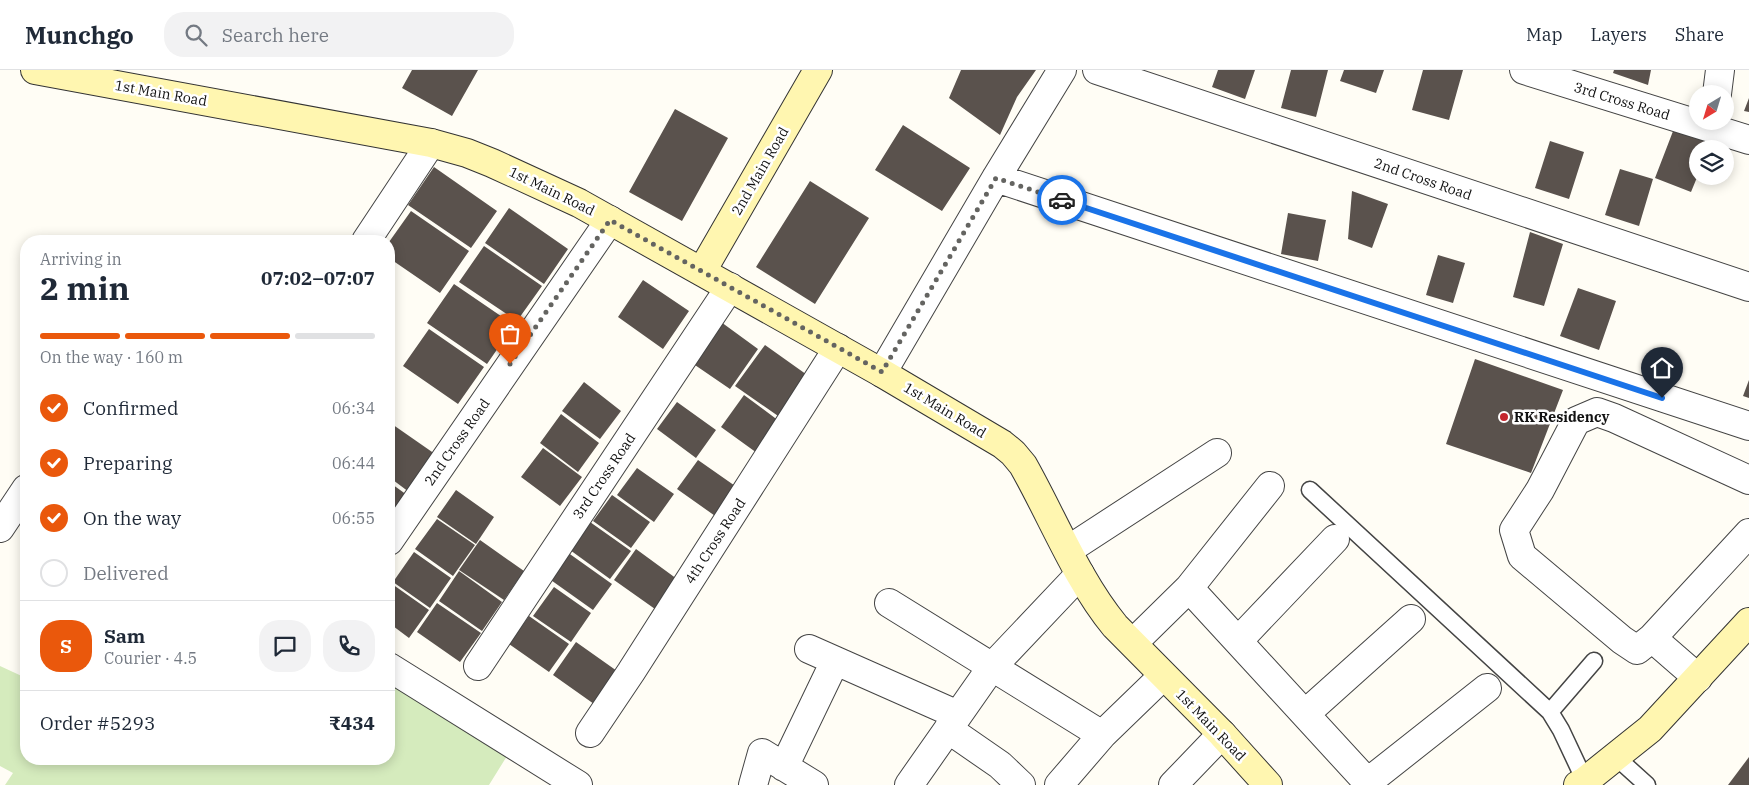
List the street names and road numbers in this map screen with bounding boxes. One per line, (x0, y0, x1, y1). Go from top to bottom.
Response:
street label: 1st Main Road (114, 76, 209, 110)
street label: 3rd Cross Road (1572, 78, 1673, 124)
street label: 2nd Main Road (727, 123, 793, 218)
street label: 2nd Cross Road (1372, 154, 1475, 204)
street label: 1st Main Road (506, 162, 598, 220)
street label: 1st Main Road (900, 378, 990, 442)
street label: 2nd Cross Road (420, 395, 494, 489)
street label: 3rd Cross Road (569, 429, 640, 522)
street label: 4th Cross Road (681, 494, 750, 587)
street label: 1st Main Road (1172, 685, 1250, 765)

